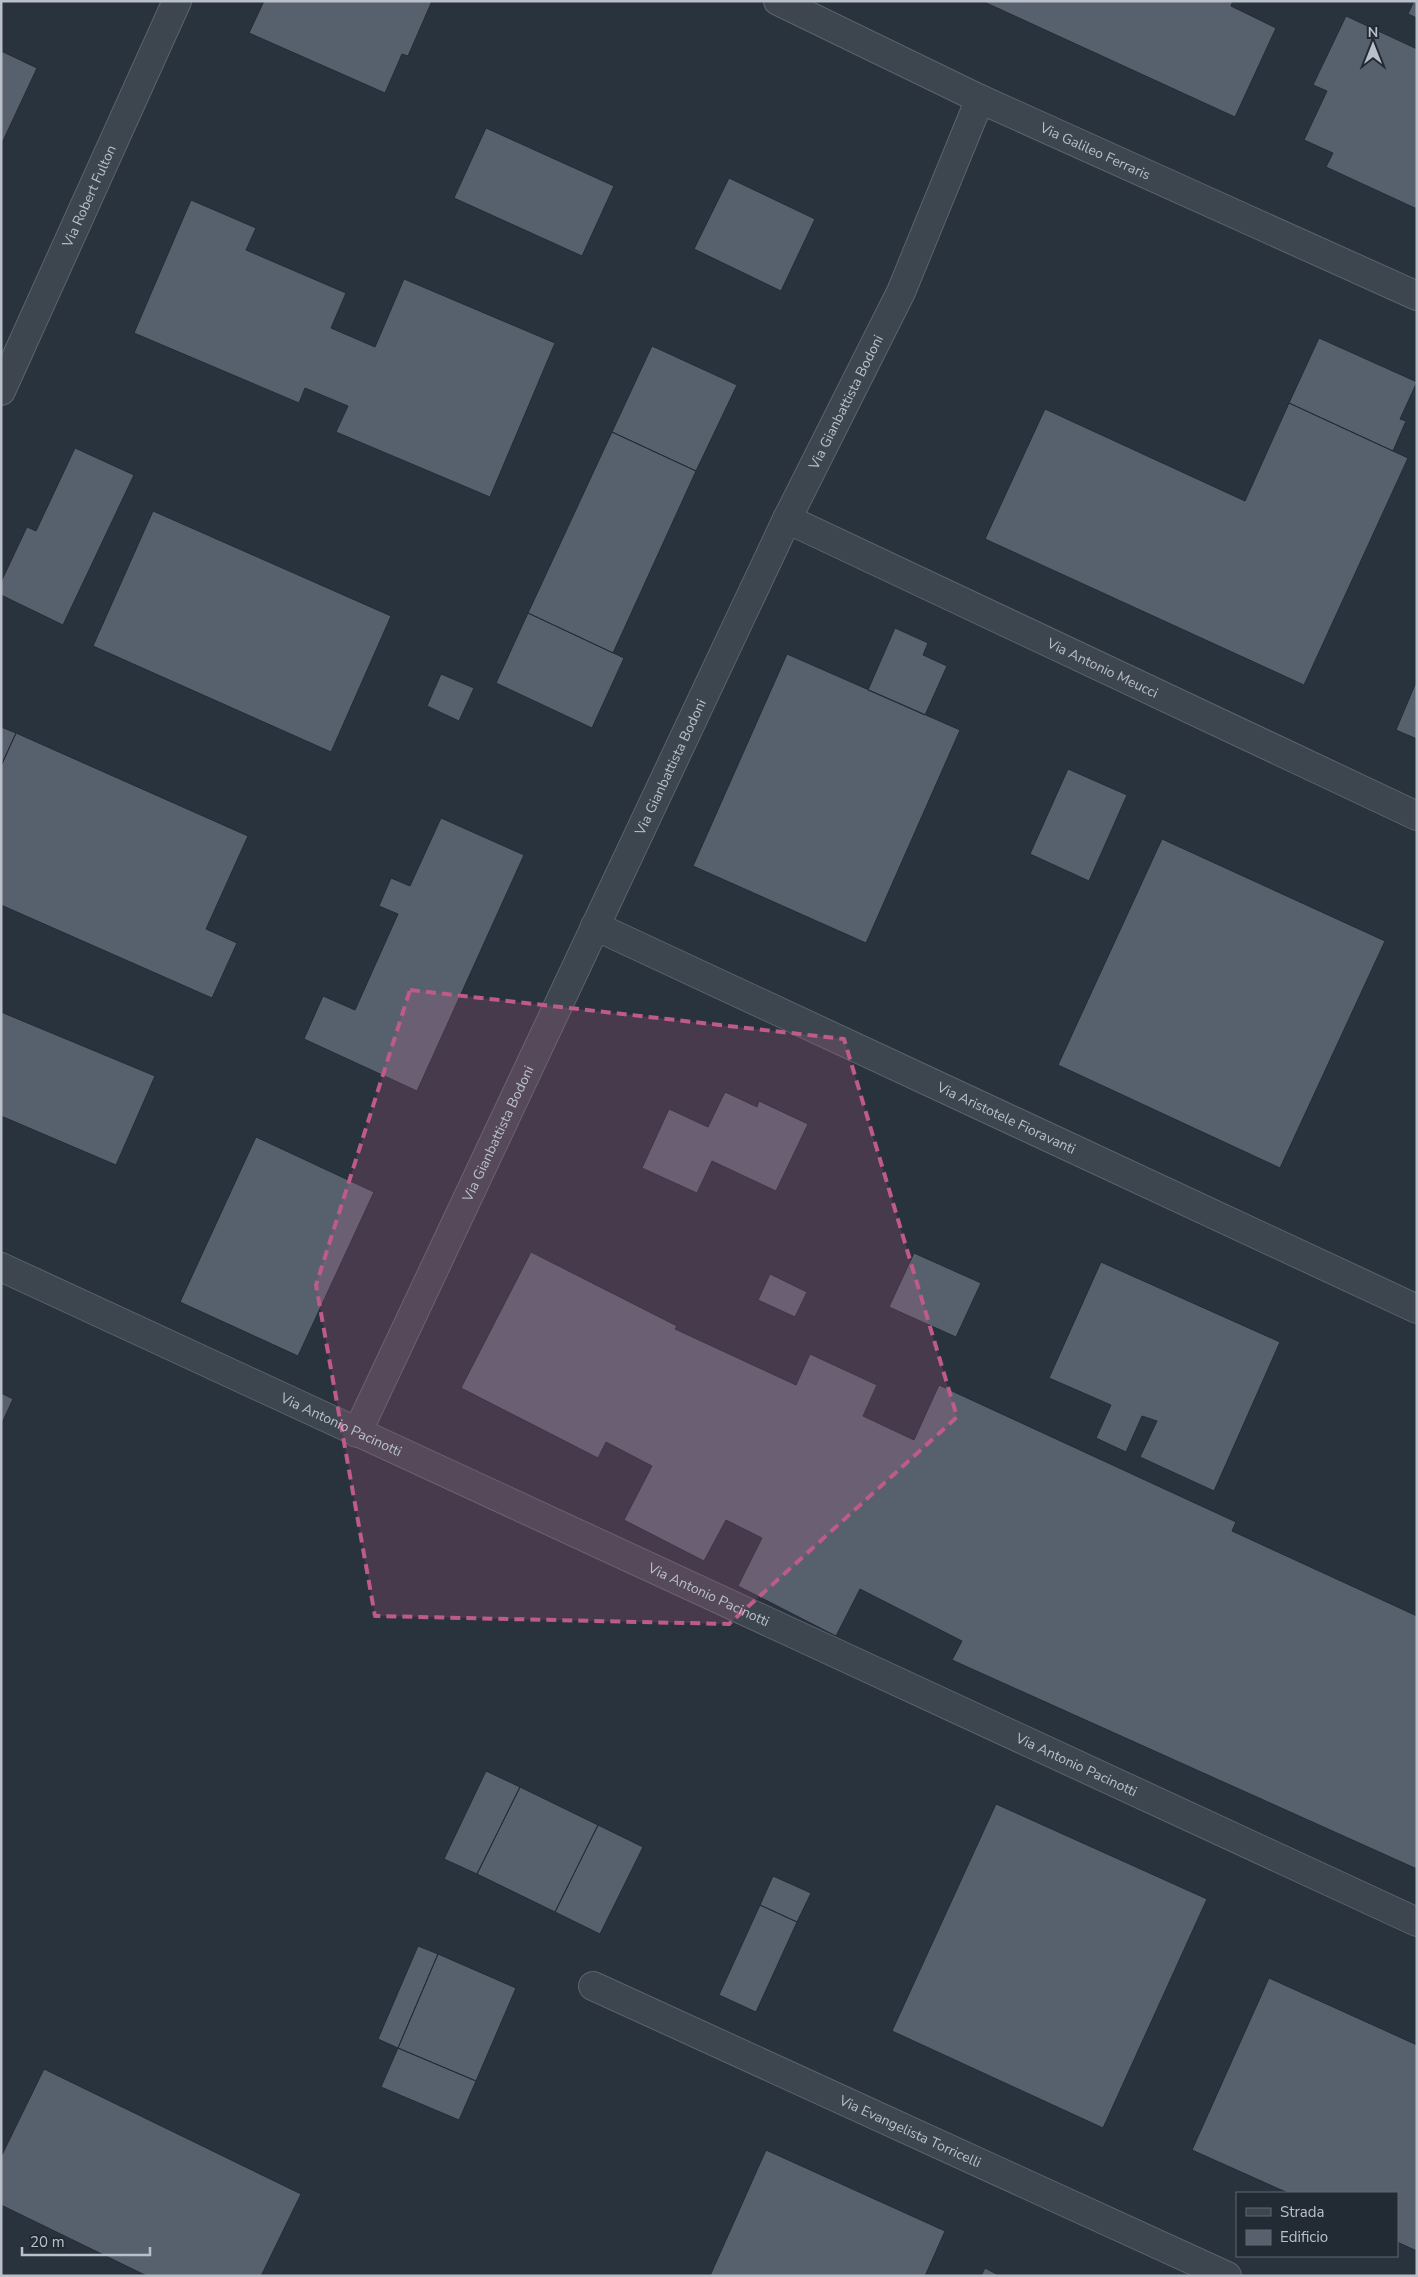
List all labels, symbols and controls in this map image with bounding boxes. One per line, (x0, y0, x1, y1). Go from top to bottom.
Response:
north arrow (1348, 20, 1398, 70)
text: N (1368, 23, 1378, 42)
street label: Via Galileo Ferraris (1036, 117, 1154, 184)
street label: Via Robert Fulton (57, 142, 120, 251)
street label: Via Gianbattista Bodoni (804, 332, 888, 473)
street label: Via Antonio Meucci (1043, 633, 1161, 702)
street label: Via Gianbattista Bodoni (630, 696, 710, 839)
street label: Via Gianbattista Bodoni (457, 1062, 538, 1206)
street label: Via Aristotele Fioravanti (933, 1077, 1079, 1158)
street label: Via Antonio Pacinotti (277, 1388, 405, 1461)
street label: Via Antonio Pacinotti (644, 1558, 773, 1631)
street label: Via Antonio Pacinotti (1012, 1728, 1140, 1801)
street label: Via Evangelista Torricelli (836, 2090, 984, 2172)
legend (1236, 2192, 1398, 2257)
text: Strada (1280, 2202, 1324, 2222)
scale bar (22, 2224, 150, 2256)
text: Edificio (1280, 2227, 1328, 2247)
text: 20 m (30, 2232, 65, 2252)

